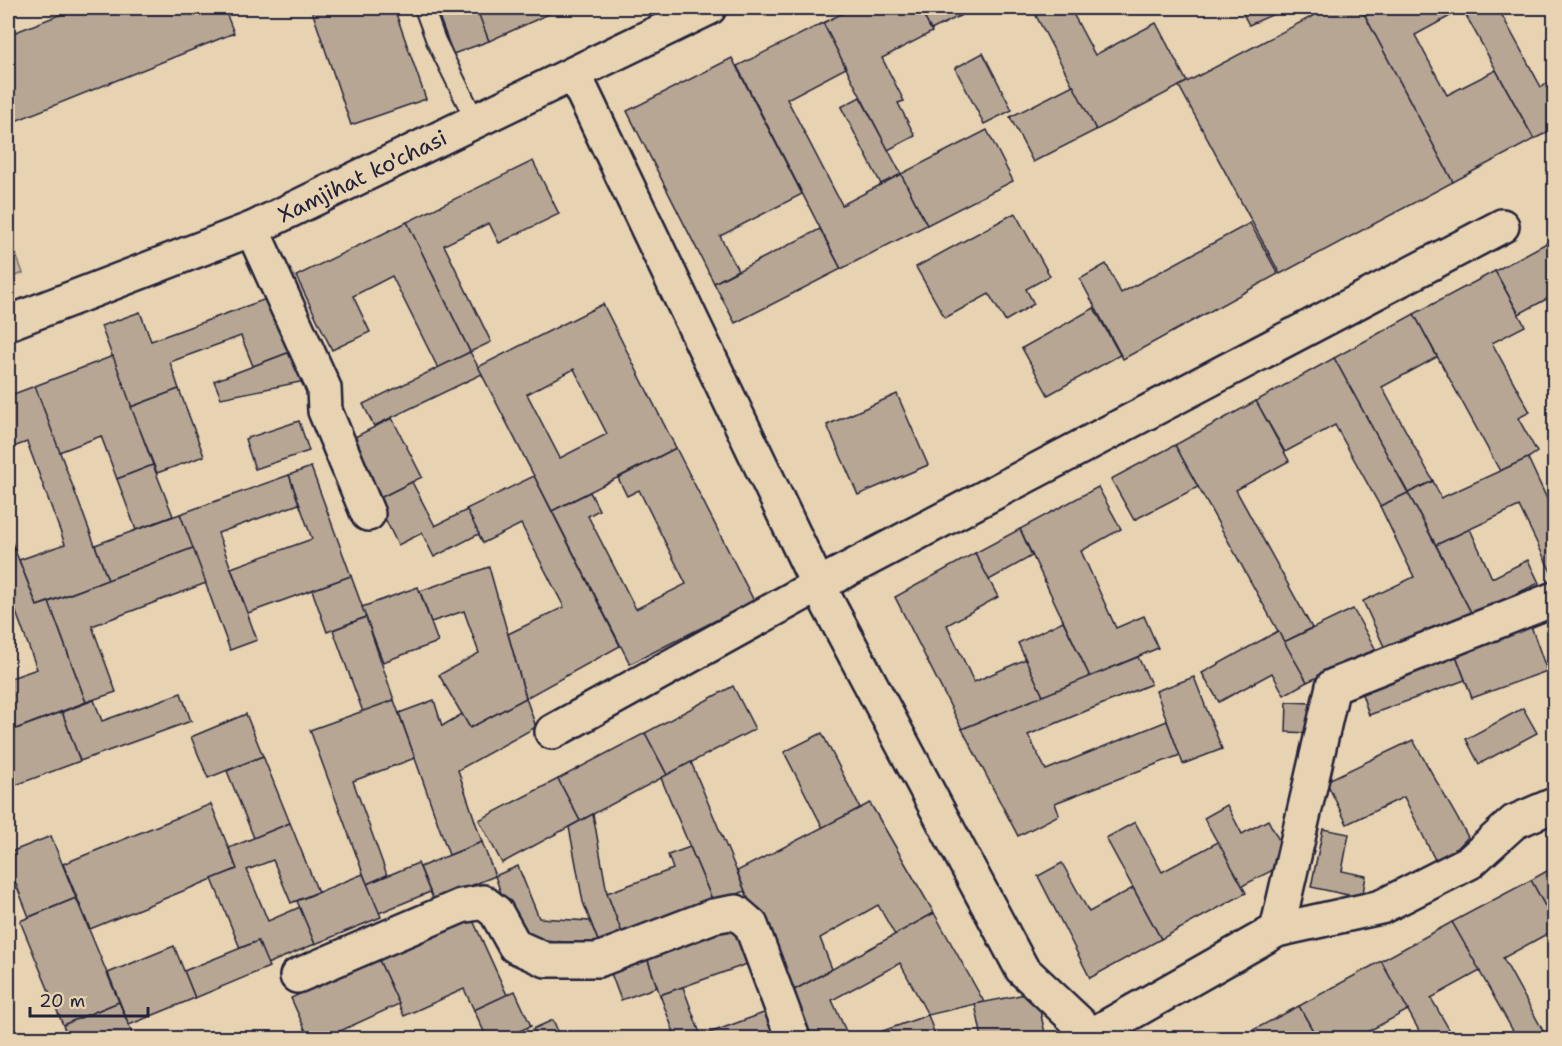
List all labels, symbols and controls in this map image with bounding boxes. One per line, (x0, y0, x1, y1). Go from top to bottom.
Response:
street label: Xamjihat ko'chasi (273, 123, 452, 229)
scale bar (30, 980, 148, 1018)
text: 20 m (39, 989, 85, 1013)

